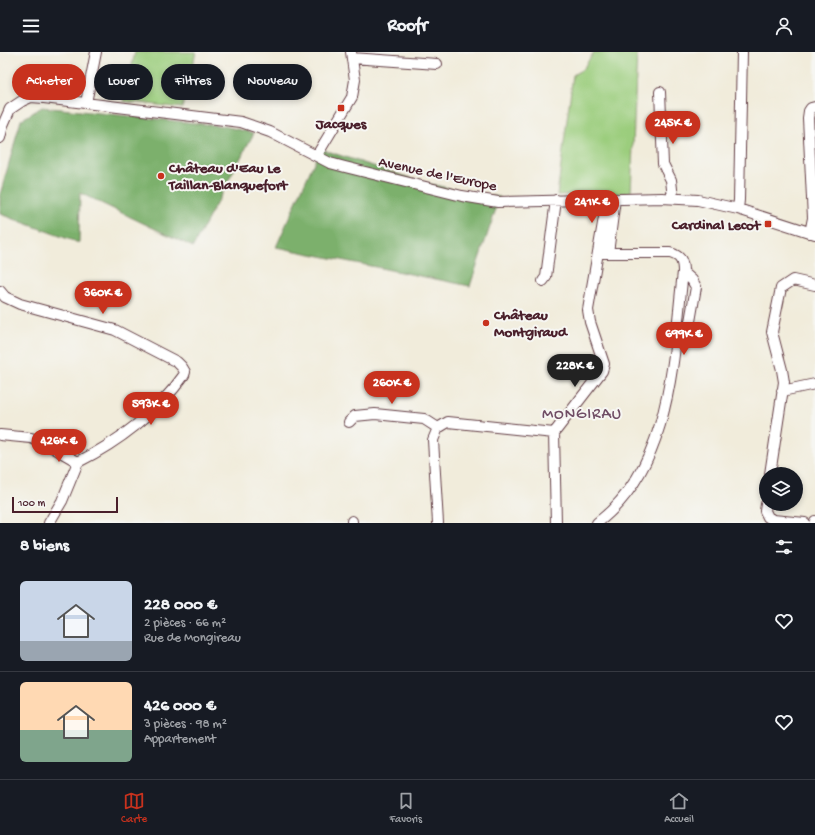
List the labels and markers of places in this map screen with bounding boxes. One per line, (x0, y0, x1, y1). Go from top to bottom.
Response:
marker: Jacques (336, 103, 346, 113)
pin: 245K € (640, 111, 706, 145)
place label: Jacques (315, 116, 368, 134)
place label: Château d'Eau Le Taillan-Blanquefort (168, 160, 289, 195)
marker: Château d'Eau Le Taillan-Blanquefort (156, 171, 166, 181)
pin: 241K € (559, 190, 625, 224)
place label: Cardinal Lecot (671, 217, 762, 235)
marker: Cardinal Lecot (763, 219, 773, 229)
pin: 360K € (70, 281, 136, 315)
place label: Château Montgiraud (493, 307, 569, 342)
marker: Château Montgiraud (481, 318, 491, 328)
pin: 699K € (651, 322, 717, 356)
pin: 228K € (542, 354, 608, 388)
pin: 260K € (359, 371, 425, 405)
pin: 593K € (118, 392, 184, 426)
pin: 426K € (26, 429, 92, 463)

